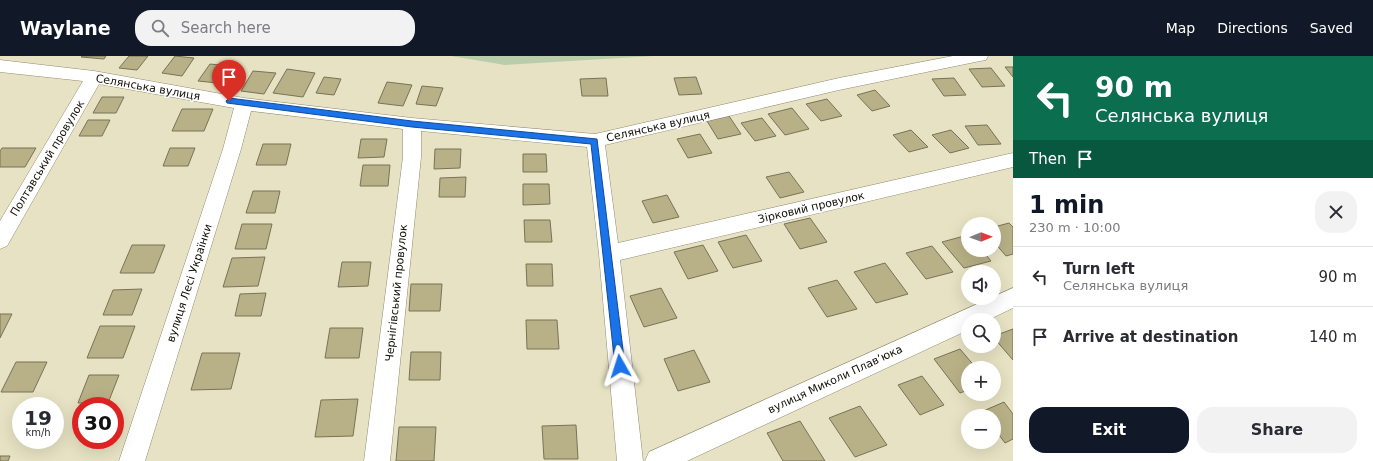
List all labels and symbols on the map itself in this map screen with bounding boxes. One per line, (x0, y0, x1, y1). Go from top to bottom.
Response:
pin (212, 60, 246, 101)
street label: Селянська вулиця (95, 72, 201, 103)
street label: Полтавський провулок (8, 98, 87, 219)
street label: Селянська вулиця (605, 108, 711, 145)
street label: Зірковий провулок (757, 189, 866, 226)
north arrow (961, 217, 1001, 257)
street label: вулиця Лесі Українки (164, 222, 215, 344)
street label: Чернігівський провулок (383, 223, 410, 362)
street label: вулиця Миколи Плавʼюка (766, 342, 905, 416)
position arrow (599, 345, 641, 387)
speed limit sign: 30 (72, 397, 124, 449)

